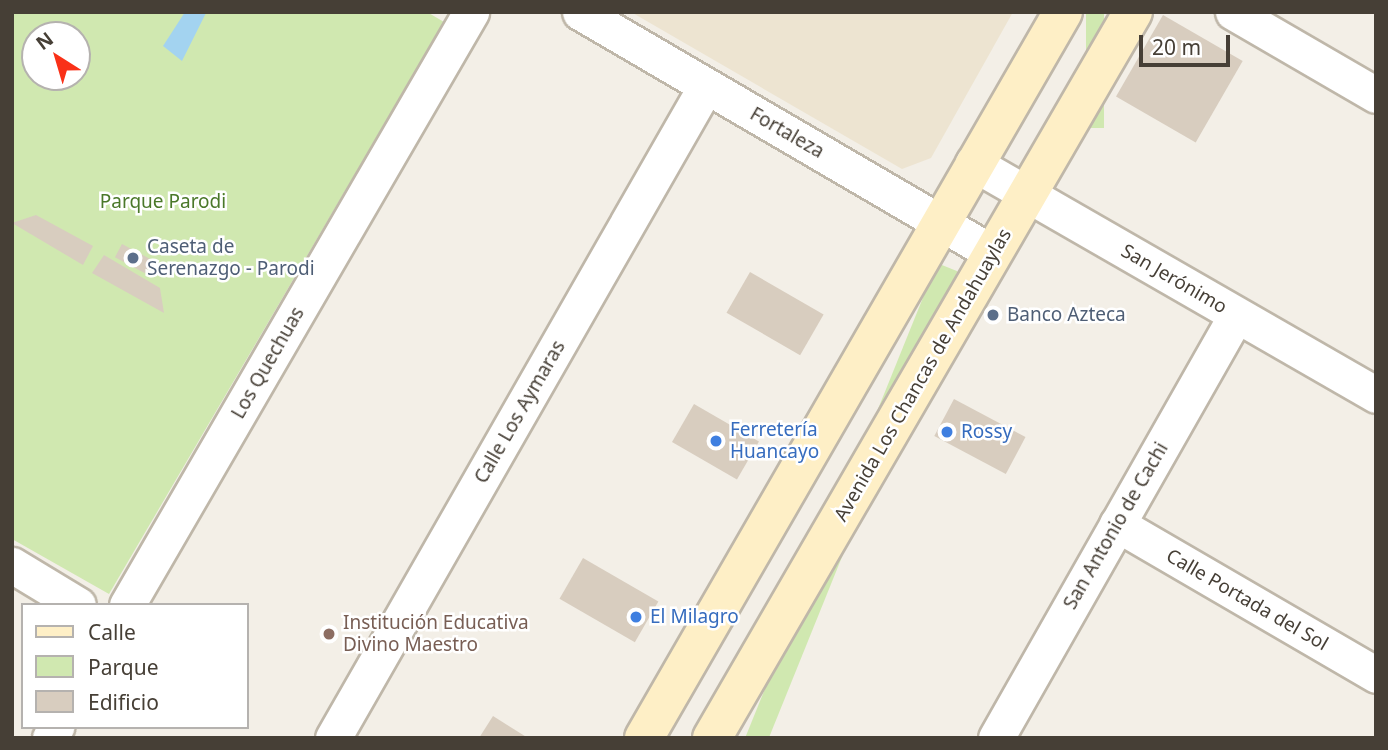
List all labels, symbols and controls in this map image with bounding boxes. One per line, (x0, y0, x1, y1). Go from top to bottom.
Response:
north arrow (21, 21, 91, 91)
scale bar (1143, 21, 1234, 65)
text: N (31, 26, 59, 56)
text: 20 m (1152, 33, 1201, 61)
street label: Fortaleza (746, 103, 828, 163)
park label: Parque Parodi (100, 191, 226, 213)
street label: Avenida Los Chancas de Andahuaylas (830, 225, 1016, 525)
place label: Caseta de Serenazgo - Parodi (147, 236, 315, 280)
street label: San Jerónimo (1117, 239, 1231, 319)
marker: Caseta de Serenazgo - Parodi (125, 250, 141, 266)
street label: Los Quechuas (227, 303, 309, 423)
place label: Banco Azteca (1007, 304, 1126, 326)
marker: Banco Azteca (985, 307, 1001, 323)
street label: Calle Los Aymaras (470, 337, 570, 487)
place label: Ferretería Huancayo (730, 419, 819, 463)
place label: Rossy (961, 421, 1012, 443)
marker: Rossy (939, 424, 955, 440)
marker: Ferretería Huancayo (708, 433, 724, 449)
street label: San Antonio de Cachi (1059, 439, 1173, 613)
street label: Calle Portada del Sol (1162, 544, 1332, 656)
legend (21, 603, 248, 729)
place label: El Milagro (650, 606, 739, 628)
marker: El Milagro (628, 609, 644, 625)
place label: Institución Educativa Divino Maestro (343, 612, 529, 656)
text: Calle (88, 618, 136, 646)
marker: Institución Educativa Divino Maestro (321, 626, 337, 642)
text: Parque (88, 653, 158, 681)
text: Edificio (88, 688, 159, 716)

